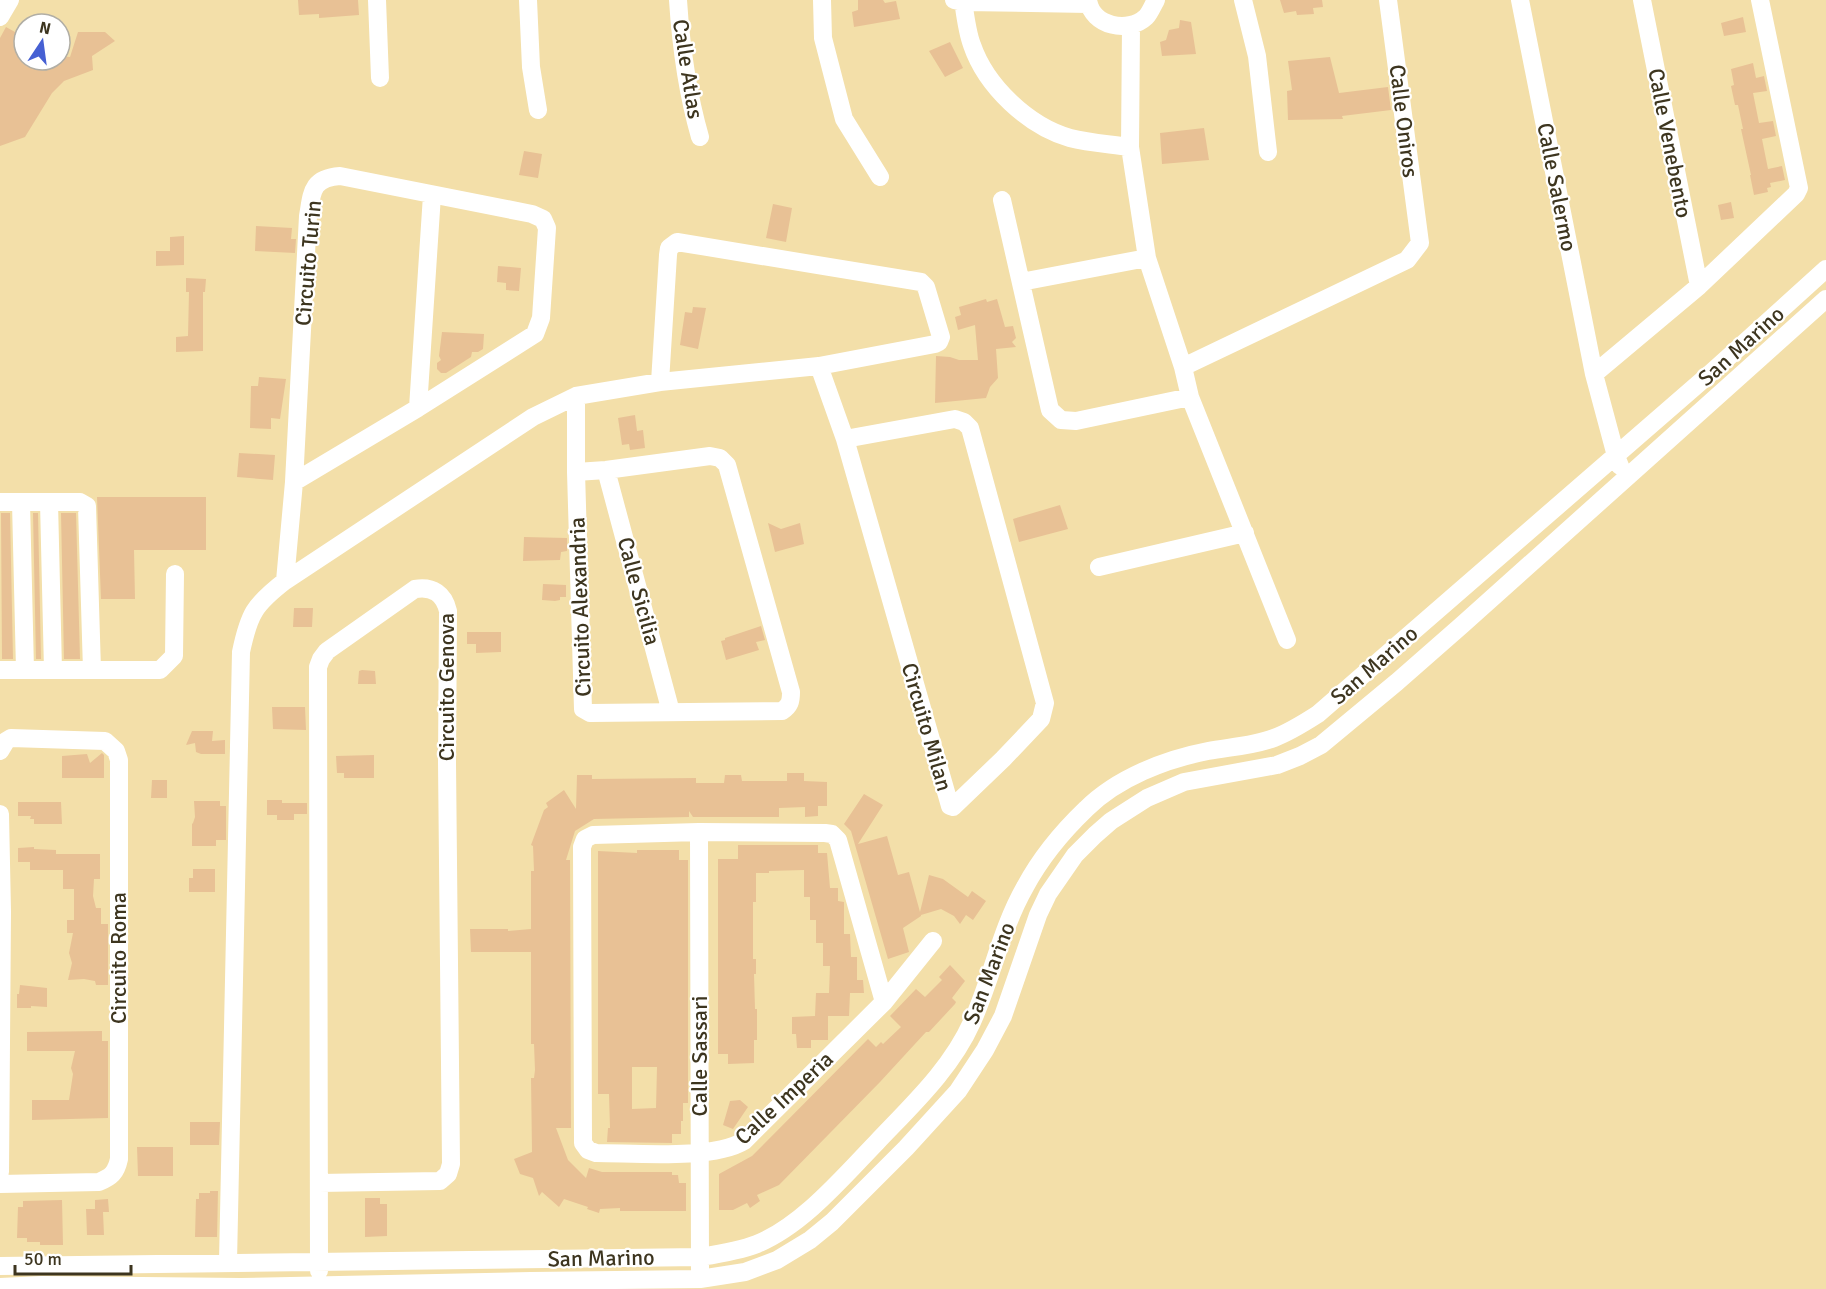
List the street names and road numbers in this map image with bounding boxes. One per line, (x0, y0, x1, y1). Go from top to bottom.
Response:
street label: Calle Atlas (667, 17, 709, 121)
street label: Calle Oniros (1384, 63, 1424, 179)
street label: Calle Venebento (1642, 66, 1698, 220)
street label: Calle Salermo (1531, 120, 1583, 254)
street label: Circuito Turin (289, 199, 327, 327)
street label: San Marino (1692, 300, 1790, 392)
street label: Circuito Alexandria (563, 517, 597, 697)
street label: Calle Sicilia (612, 534, 666, 648)
street label: Circuito Genova (433, 613, 460, 761)
street label: San Marino (1325, 620, 1423, 710)
street label: Circuito Milan (896, 660, 958, 794)
street label: Circuito Roma (105, 892, 132, 1024)
street label: San Marino (957, 918, 1021, 1028)
street label: Calle Sassari (686, 996, 713, 1116)
street label: Calle Imperia (729, 1046, 839, 1150)
street label: San Marino (547, 1244, 655, 1272)

